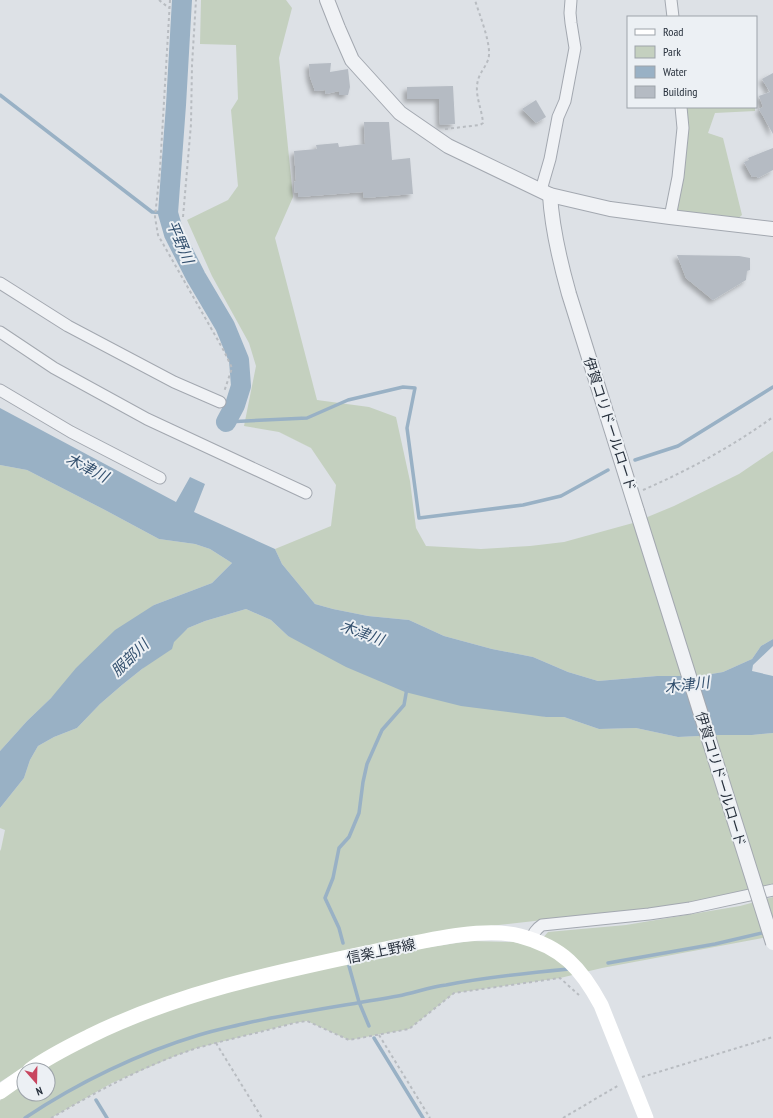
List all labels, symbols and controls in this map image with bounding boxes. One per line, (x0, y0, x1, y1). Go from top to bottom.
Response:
legend (627, 16, 757, 108)
text: Road (663, 24, 683, 39)
text: Park (663, 44, 681, 59)
text: Water (663, 64, 688, 79)
text: Building (663, 84, 698, 99)
water label: 平野川 (163, 217, 199, 268)
street label: 伊賀コリドールロード (580, 355, 640, 493)
water label: 木津川 (63, 449, 113, 487)
water label: 木津川 (338, 616, 388, 650)
water label: 服部川 (107, 634, 154, 680)
water label: 木津川 (663, 672, 712, 697)
street label: 伊賀コリドールロード (692, 709, 750, 849)
street label: 信楽上野線 (345, 935, 417, 967)
north arrow (16, 1062, 56, 1102)
text: N (34, 1084, 45, 1099)

